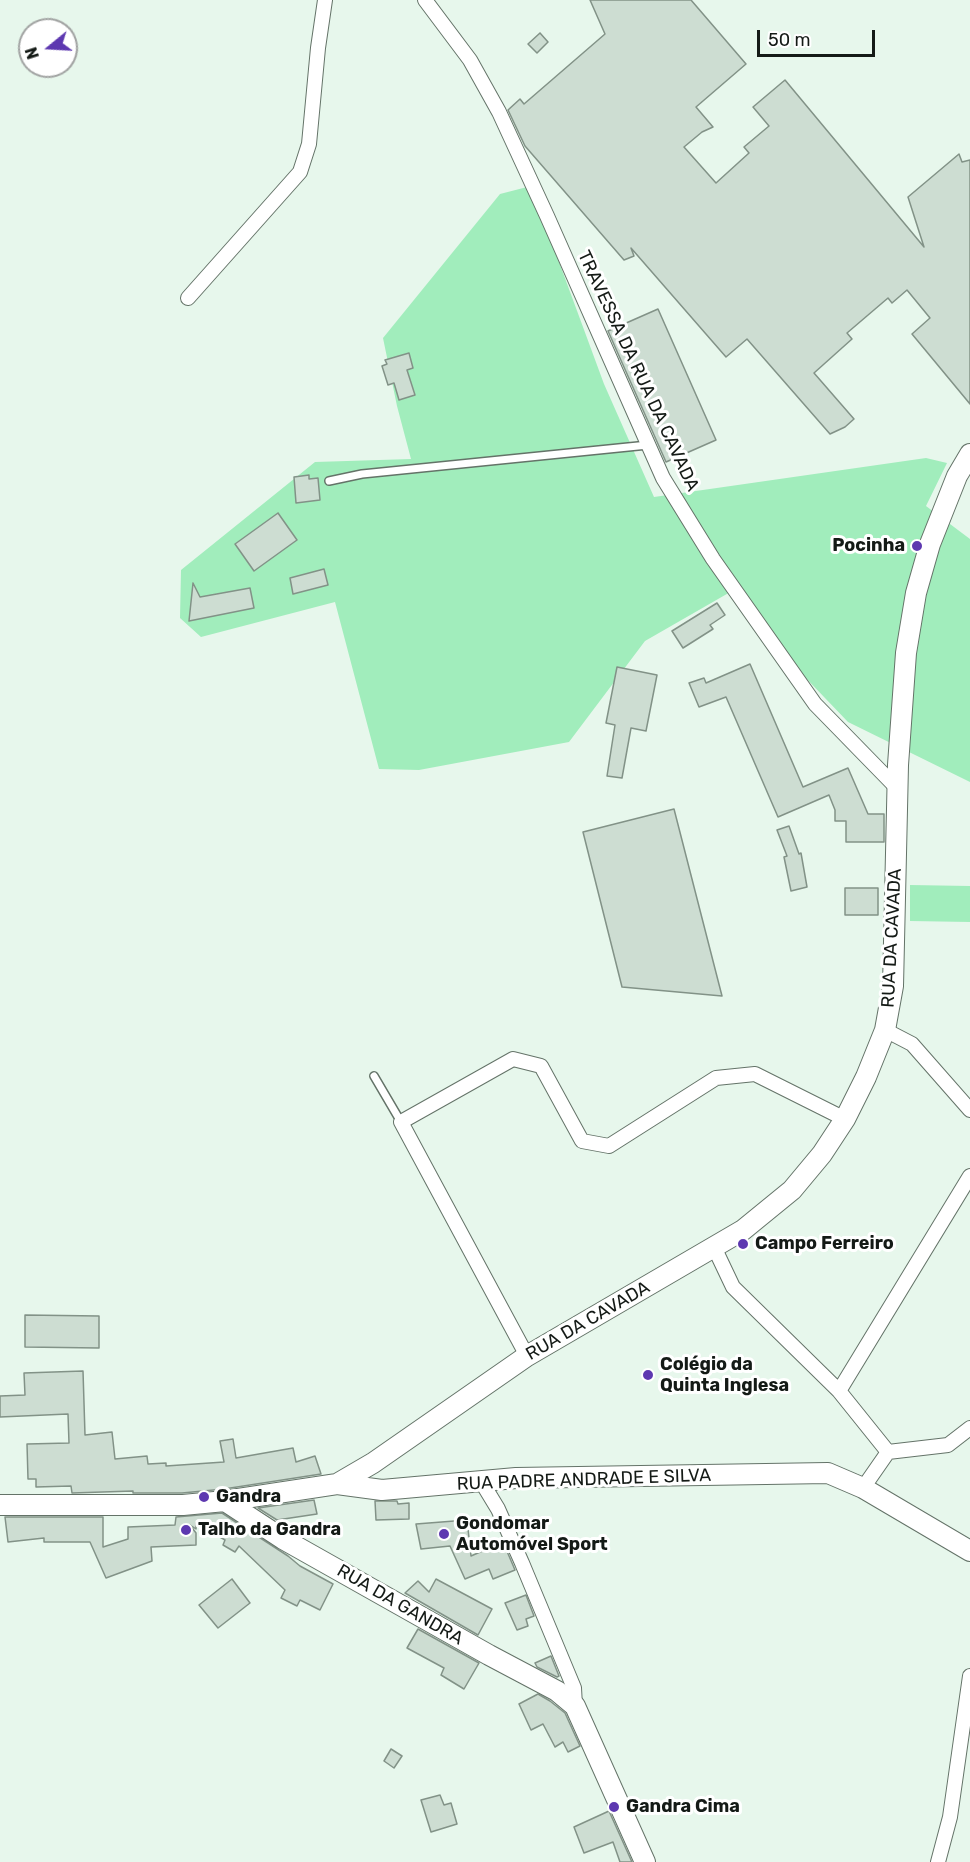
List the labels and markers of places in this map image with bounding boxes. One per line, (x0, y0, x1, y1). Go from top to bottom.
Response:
place label: Pocinha (832, 535, 905, 557)
marker: Pocinha (910, 539, 924, 553)
place label: Campo Ferreiro (755, 1233, 894, 1255)
marker: Campo Ferreiro (736, 1237, 750, 1251)
place label: Colégio da Quinta Inglesa (660, 1354, 789, 1396)
marker: Colégio da Quinta Inglesa (641, 1368, 655, 1382)
place label: Gandra (216, 1486, 281, 1508)
marker: Gandra (197, 1490, 211, 1504)
place label: Gondomar Automóvel Sport (456, 1513, 608, 1556)
place label: Talho da Gandra (198, 1519, 341, 1541)
marker: Talho da Gandra (179, 1523, 193, 1537)
marker: Gondomar Automóvel Sport (437, 1527, 451, 1541)
place label: Gandra Cima (626, 1796, 740, 1818)
marker: Gandra Cima (607, 1800, 621, 1814)

